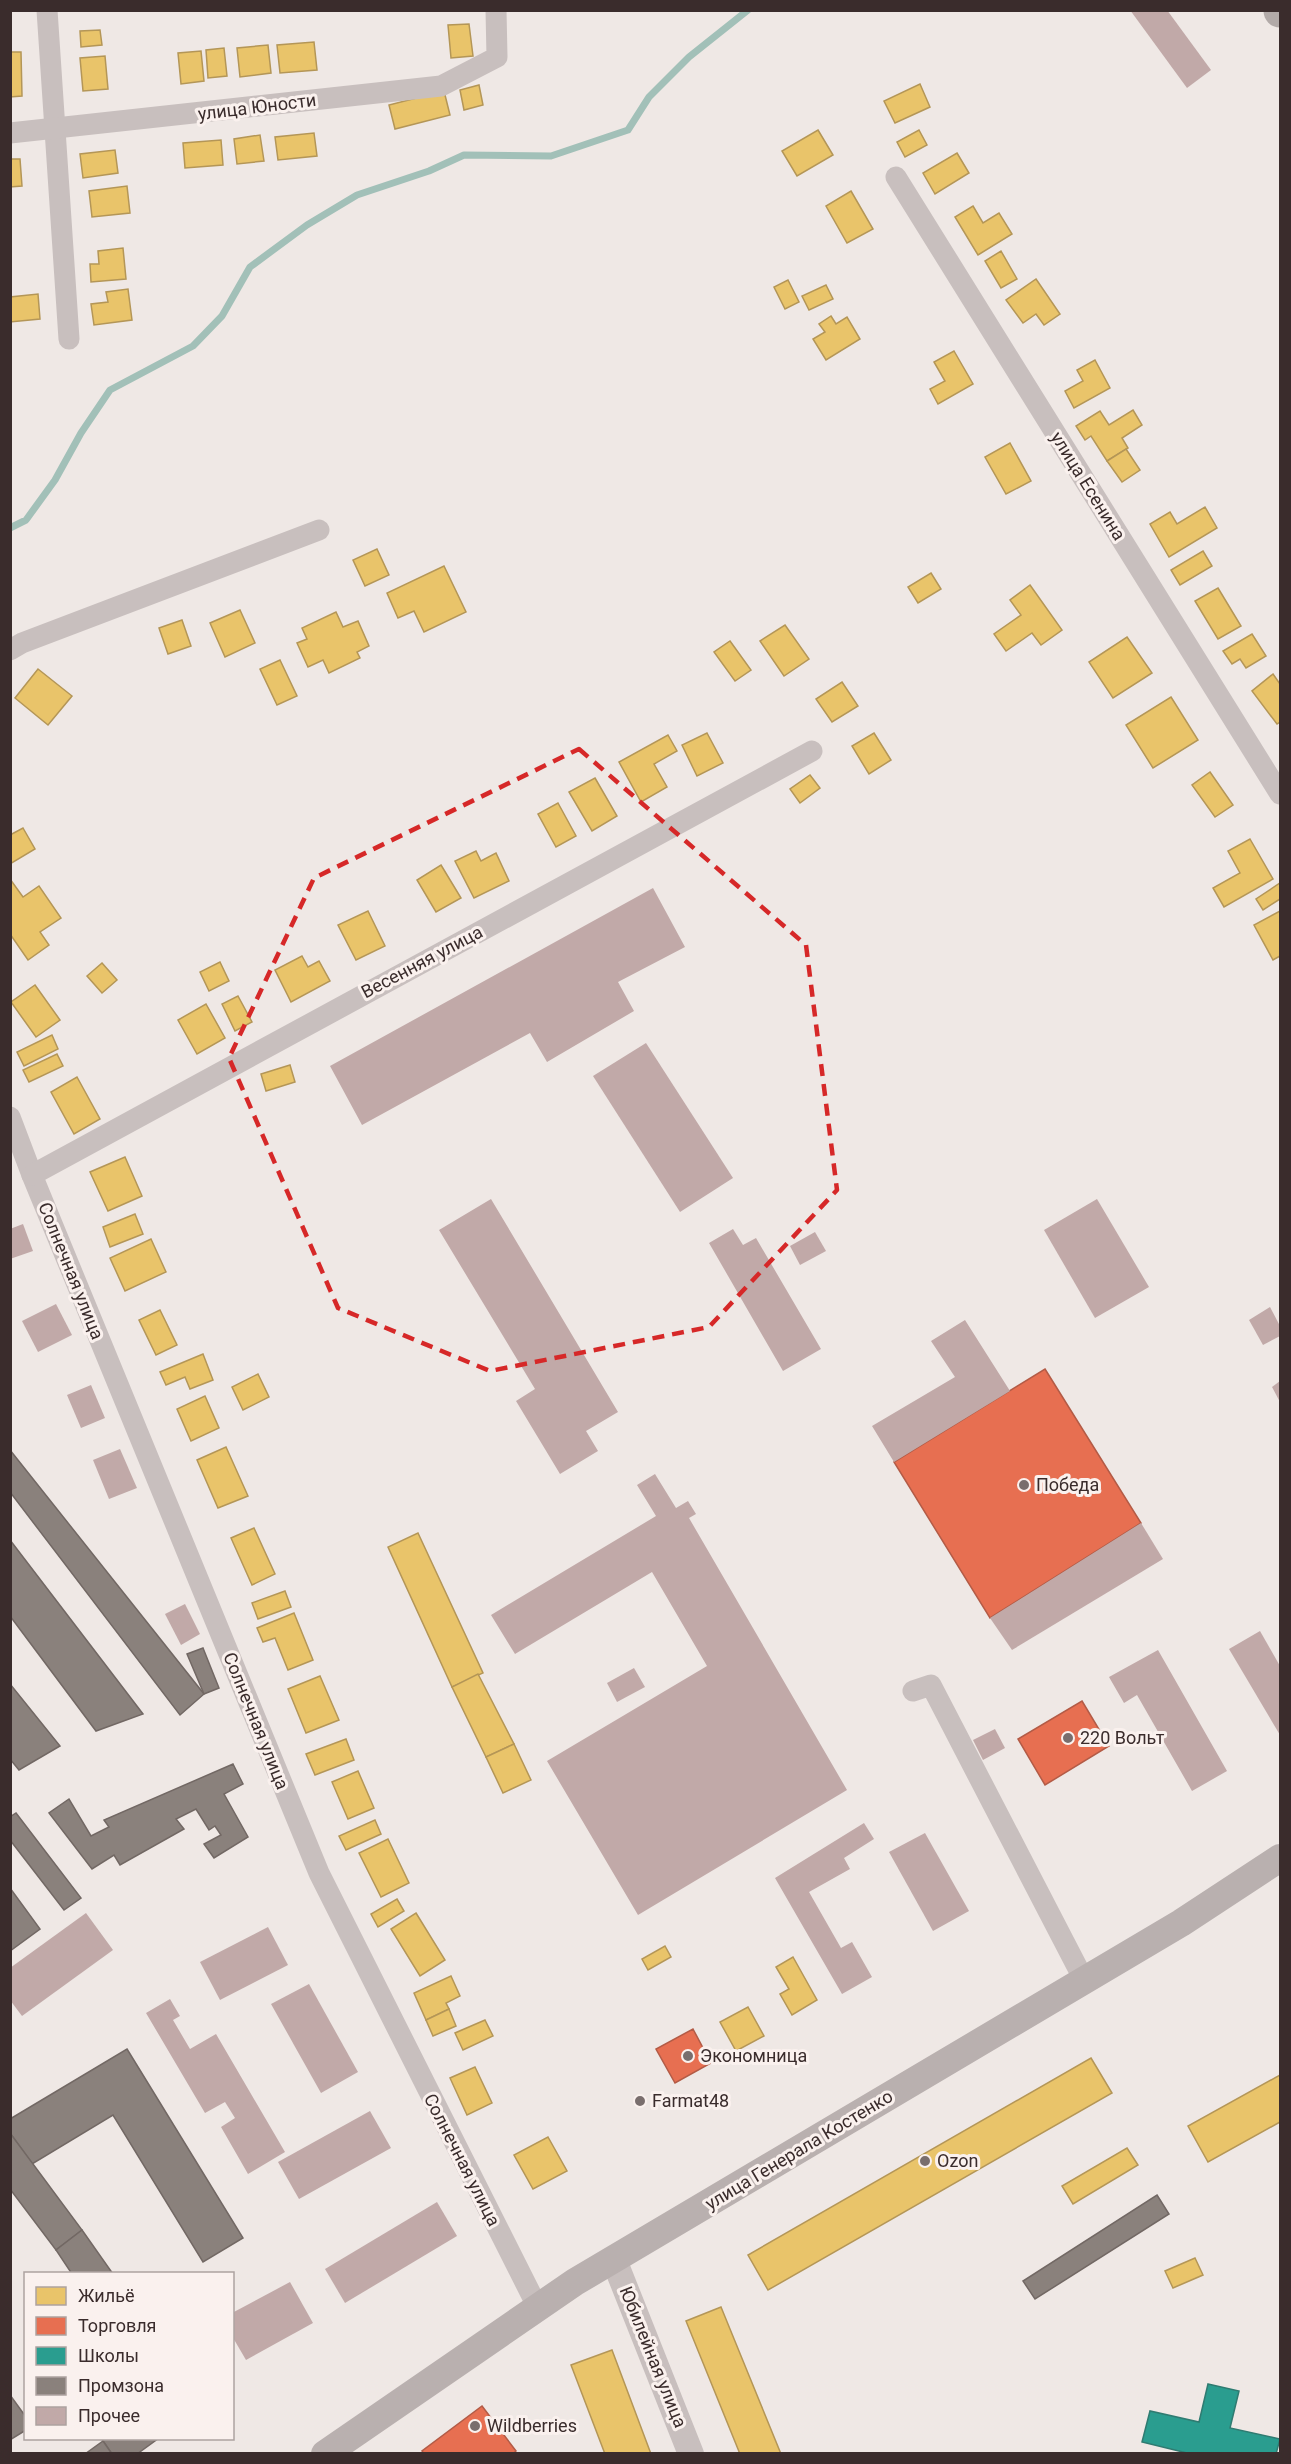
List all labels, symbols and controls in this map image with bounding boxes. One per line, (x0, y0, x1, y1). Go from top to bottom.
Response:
street label: улица Юности (197, 89, 317, 124)
street label: улица Есенина (1047, 428, 1130, 544)
street label: Весенняя улица (358, 921, 486, 1002)
street label: Солнечная улица (34, 1199, 109, 1342)
place label: Победа (1036, 1474, 1099, 1495)
marker: Победа (1017, 1478, 1031, 1492)
street label: Солнечная улица (219, 1649, 294, 1792)
place label: 220 Вольт (1080, 1727, 1165, 1748)
marker: 220 Вольт (1061, 1731, 1075, 1745)
place label: Экономница (700, 2045, 807, 2066)
marker: Экономница (681, 2049, 695, 2063)
street label: улица Генерала Костенко (701, 2085, 896, 2214)
street label: Солнечная улица (420, 2090, 505, 2230)
place label: Farmat48 (652, 2090, 729, 2111)
marker: Farmat48 (633, 2094, 647, 2108)
place label: Ozon (937, 2150, 978, 2171)
marker: Ozon (918, 2154, 932, 2168)
legend (24, 2272, 234, 2440)
street label: Юбилейная улица (616, 2283, 691, 2431)
text: Жильё (78, 2285, 134, 2306)
text: Торговля (78, 2315, 156, 2336)
text: Школы (78, 2345, 139, 2366)
text: Промзона (78, 2375, 164, 2396)
text: Прочее (78, 2405, 140, 2426)
place label: Wildberries (487, 2415, 577, 2436)
marker: Wildberries (468, 2419, 482, 2433)

